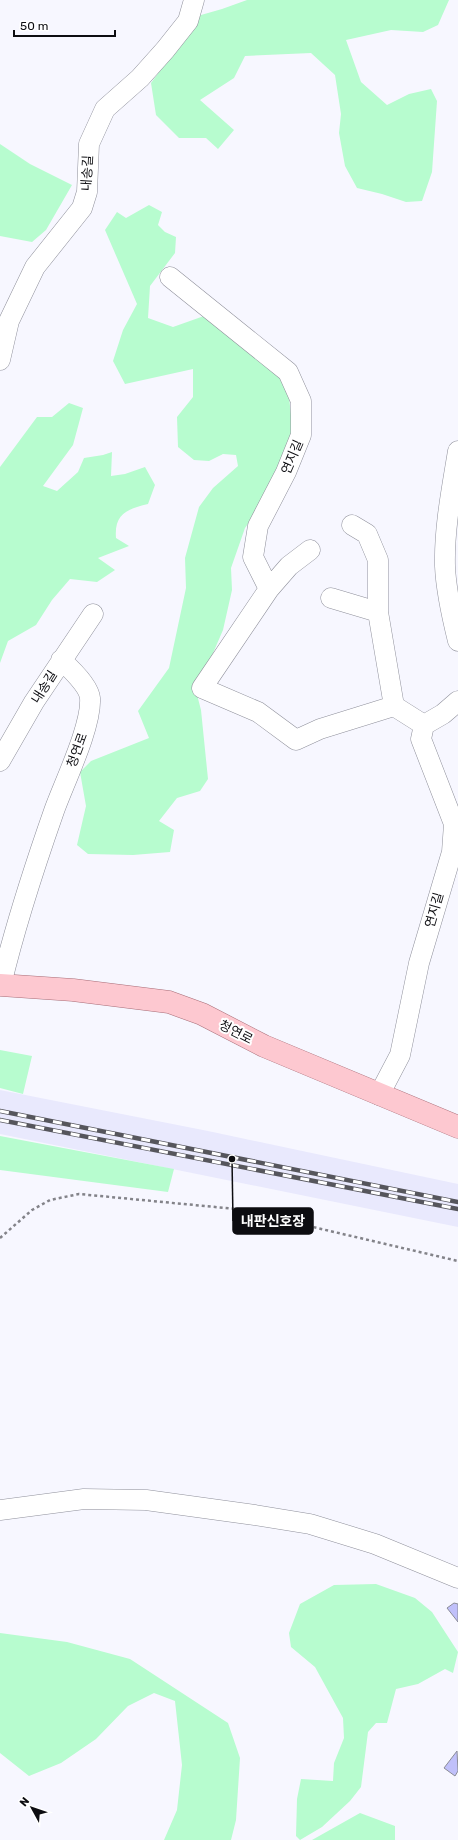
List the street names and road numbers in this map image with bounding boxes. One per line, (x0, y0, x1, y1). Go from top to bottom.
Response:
street label: 내송길 (79, 155, 95, 191)
street label: 연지길 (278, 438, 306, 476)
street label: 내송길 (28, 668, 60, 706)
street label: 청연로 (64, 731, 90, 769)
street label: 연지길 (422, 891, 446, 929)
street label: 청연로 (217, 1017, 255, 1047)

